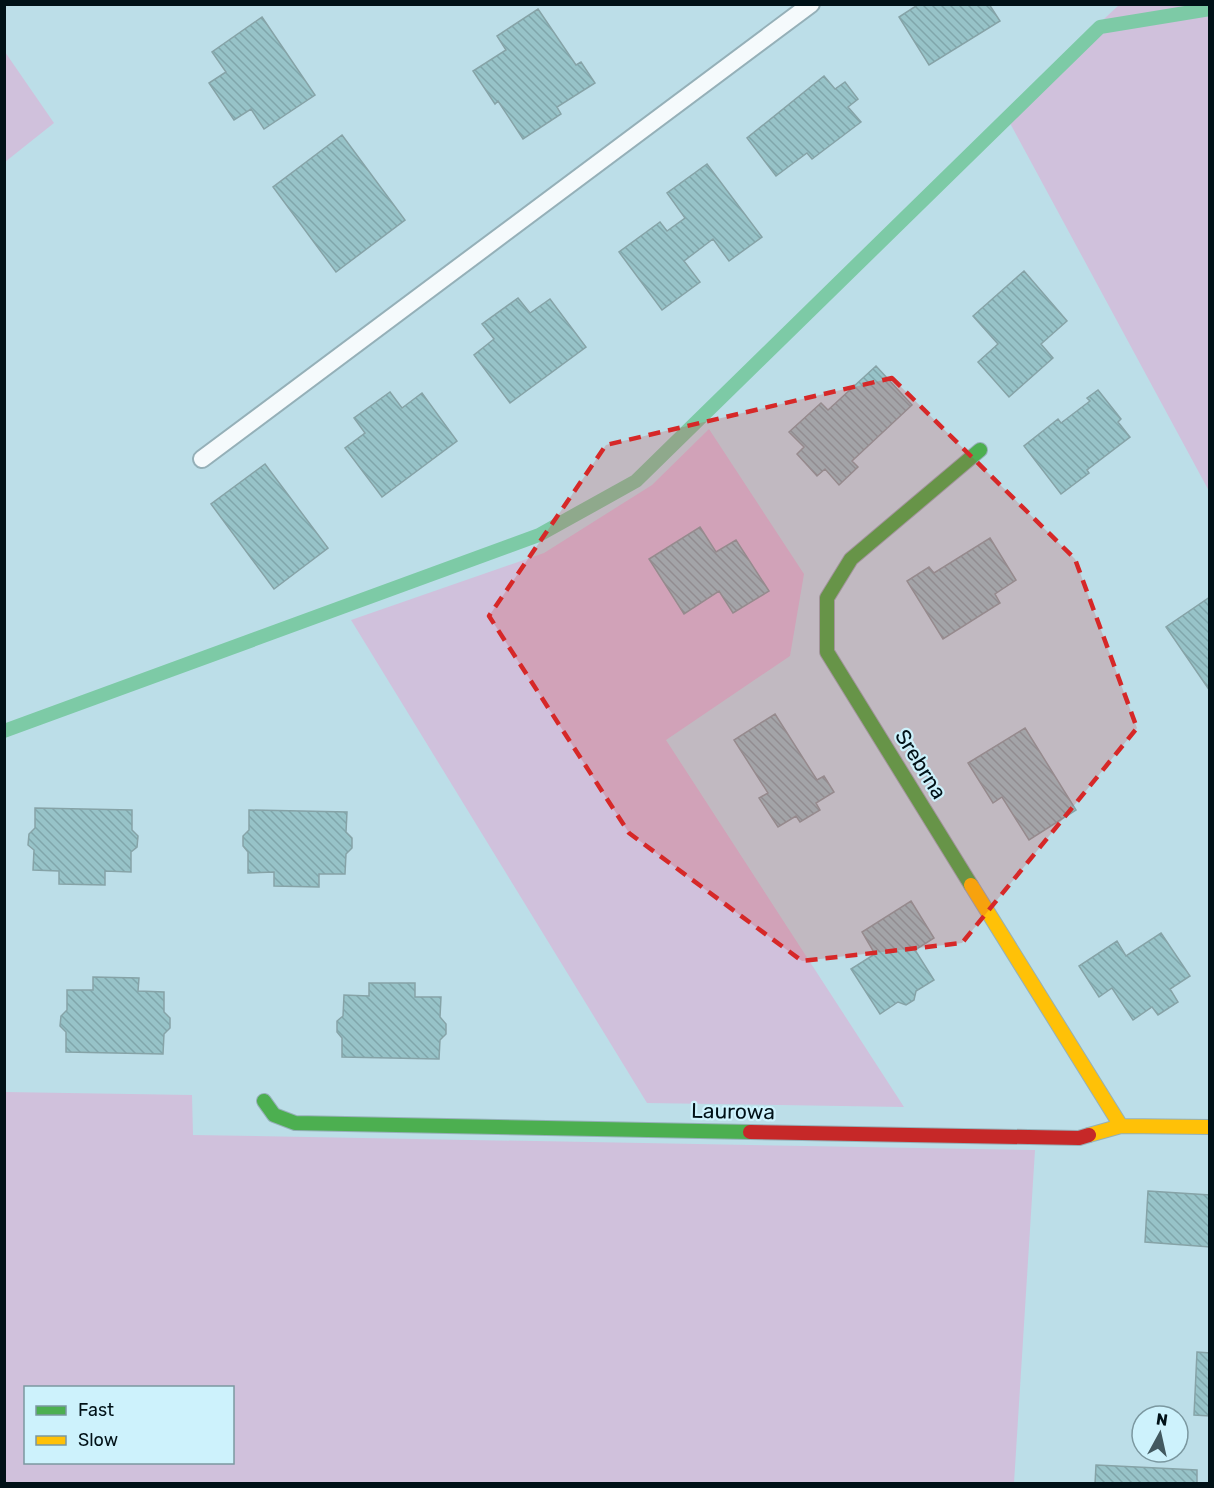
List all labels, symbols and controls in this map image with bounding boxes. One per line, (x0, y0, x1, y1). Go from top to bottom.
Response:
street label: Srebrna (890, 725, 952, 803)
street label: Laurowa (691, 1098, 775, 1124)
legend (24, 1386, 234, 1464)
text: Fast (78, 1399, 114, 1421)
north arrow (1130, 1404, 1190, 1464)
text: N (1155, 1409, 1169, 1430)
text: Slow (78, 1429, 118, 1451)

